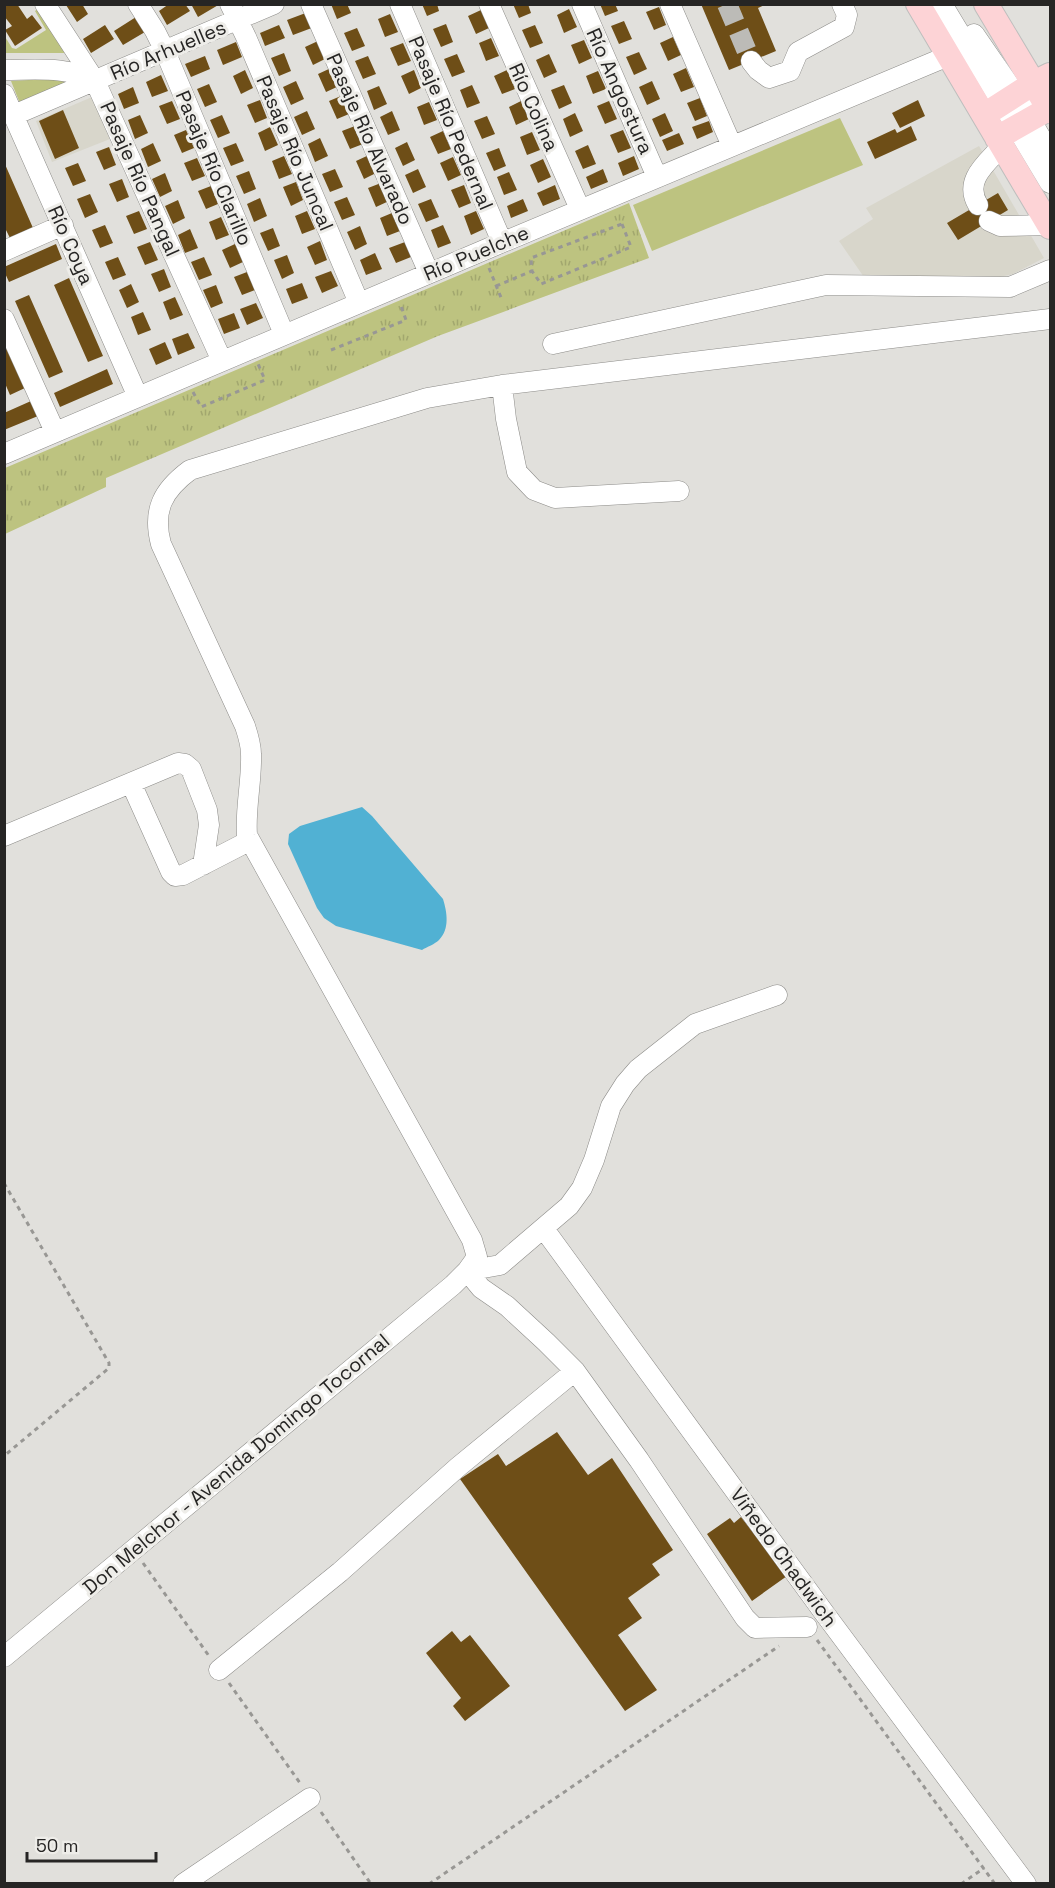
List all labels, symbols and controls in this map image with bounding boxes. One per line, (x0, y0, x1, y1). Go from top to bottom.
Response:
street label: Río Arhuelles (106, 14, 230, 86)
street label: Río Angostura (581, 24, 659, 158)
street label: Pasaje Río Pedernal (403, 32, 499, 214)
street label: Pasaje Río Alvarado (321, 49, 419, 229)
street label: Río Colina (503, 59, 565, 155)
street label: Pasaje Río Juncal (251, 71, 339, 235)
street label: Pasaje Río Clarillo (170, 87, 258, 249)
street label: Pasaje Río Pangal (94, 97, 186, 261)
street label: Río Coya (42, 201, 100, 289)
street label: Río Puelche (419, 219, 533, 287)
street label: Don Melchor - Avenida Domingo Tocornal (77, 1328, 395, 1600)
street label: Viñedo Chadwich (725, 1482, 843, 1632)
scale bar (27, 1825, 156, 1863)
text: 50 m (36, 1834, 78, 1857)

